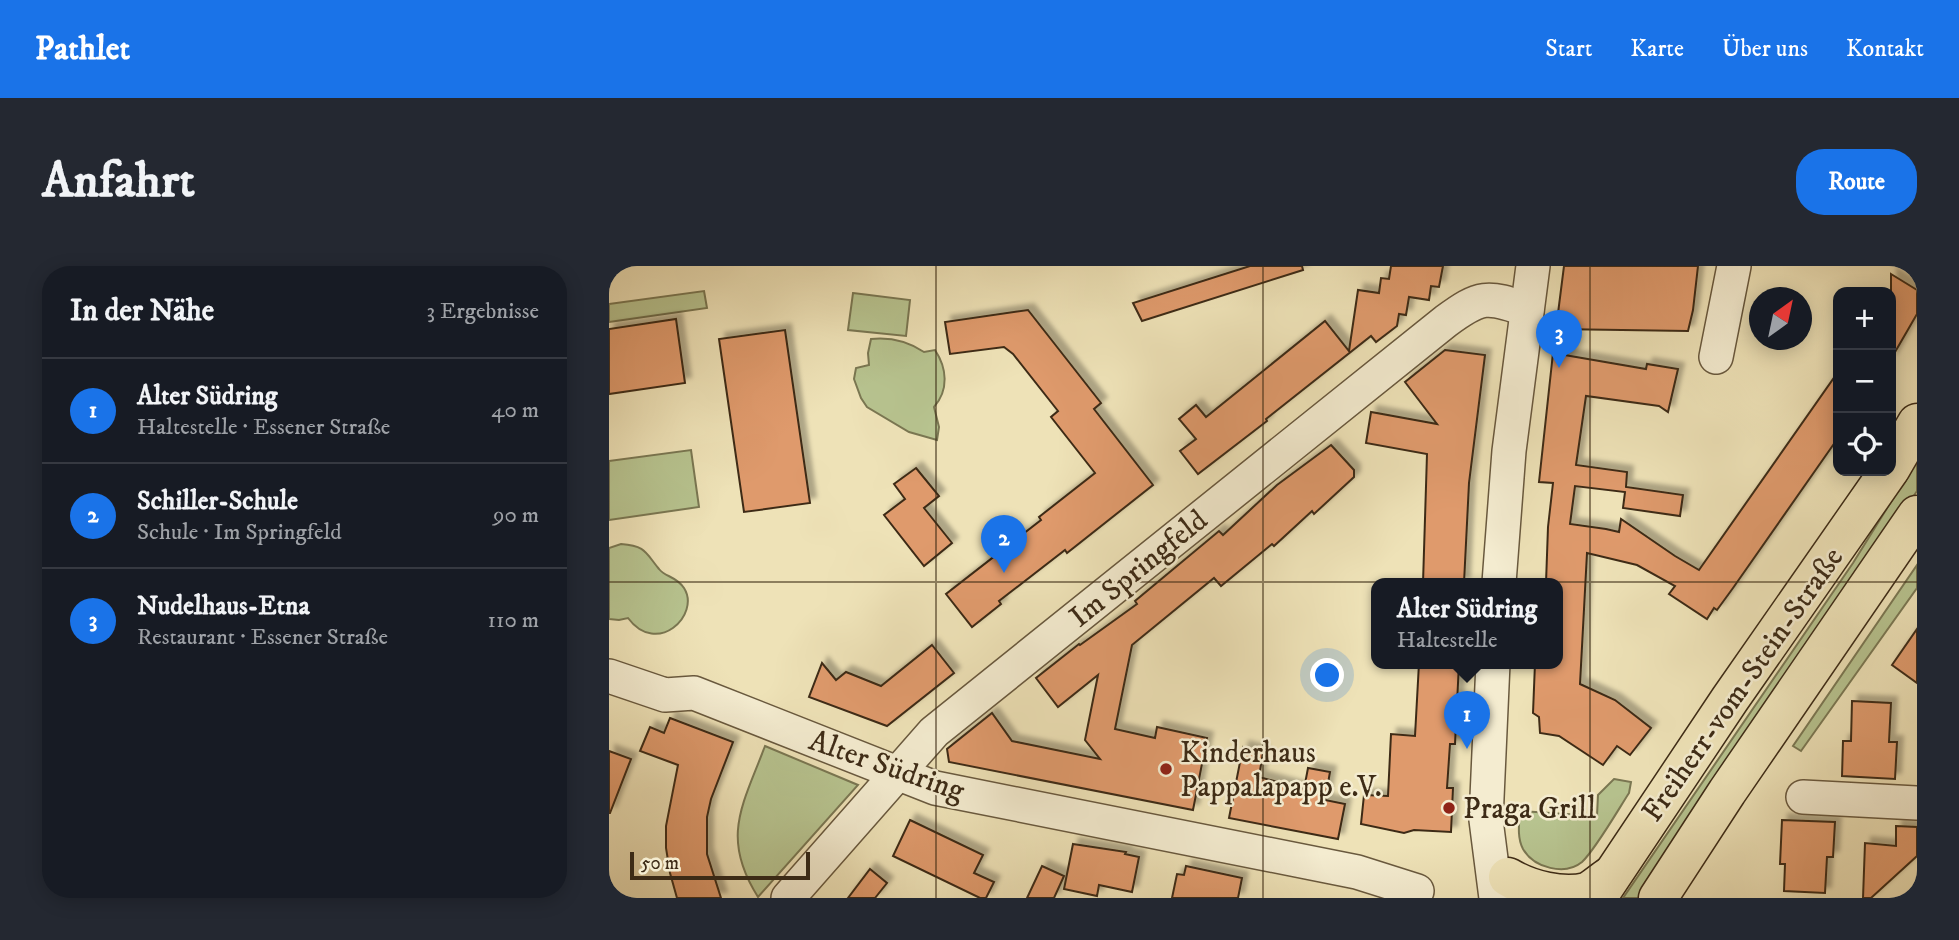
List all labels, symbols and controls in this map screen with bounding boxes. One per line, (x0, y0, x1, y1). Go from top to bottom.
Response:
text: Pathlet (35, 29, 130, 70)
text: Start (1545, 34, 1592, 64)
text: Karte (1630, 34, 1684, 64)
text: Über uns (1722, 34, 1808, 64)
text: Kontakt (1846, 34, 1924, 64)
button: Route (1796, 149, 1917, 215)
text: Anfahrt (42, 151, 195, 213)
north arrow (1749, 287, 1812, 350)
map controls (1833, 287, 1896, 476)
button: + (1833, 287, 1896, 350)
text: In der Nähe (70, 293, 214, 330)
text: 3 Ergebnisse (426, 297, 539, 326)
pin: 3 (1536, 310, 1582, 368)
button: − (1833, 350, 1896, 413)
text: Alter Südring (137, 380, 277, 413)
text: 1 (89, 396, 97, 425)
text: 40 m (491, 396, 539, 425)
text: Haltestelle · Essener Straße (137, 413, 390, 442)
button: locate (1833, 413, 1896, 476)
text: Schiller-Schule (137, 485, 298, 518)
text: 2 (87, 501, 99, 530)
text: 90 m (493, 501, 539, 530)
street label: Im Springfeld (1062, 502, 1216, 636)
pin: 2 (981, 515, 1027, 573)
text: Schule · Im Springfeld (137, 518, 342, 547)
street label: Freiherr-vom-Stein-Straße (1634, 541, 1852, 829)
popup (1371, 578, 1563, 669)
text: Nudelhaus-Etna (137, 590, 310, 623)
text: Alter Südring (1397, 593, 1537, 626)
text: 3 (89, 606, 97, 635)
text: 110 m (488, 606, 539, 635)
text: Restaurant · Essener Straße (137, 623, 388, 652)
text: Haltestelle (1397, 626, 1497, 655)
your location (1310, 658, 1344, 692)
pin: 1 (1444, 691, 1490, 749)
street label: Alter Südring (804, 723, 969, 810)
place label: Kinderhaus Pappalapapp e.V. (1180, 735, 1382, 806)
marker: Kinderhaus Pappalapapp e.V. (1158, 761, 1174, 777)
place label: Praga Grill (1463, 791, 1596, 828)
marker: Praga Grill (1441, 800, 1457, 816)
scale bar (630, 849, 810, 881)
text: 50 m (641, 852, 679, 875)

